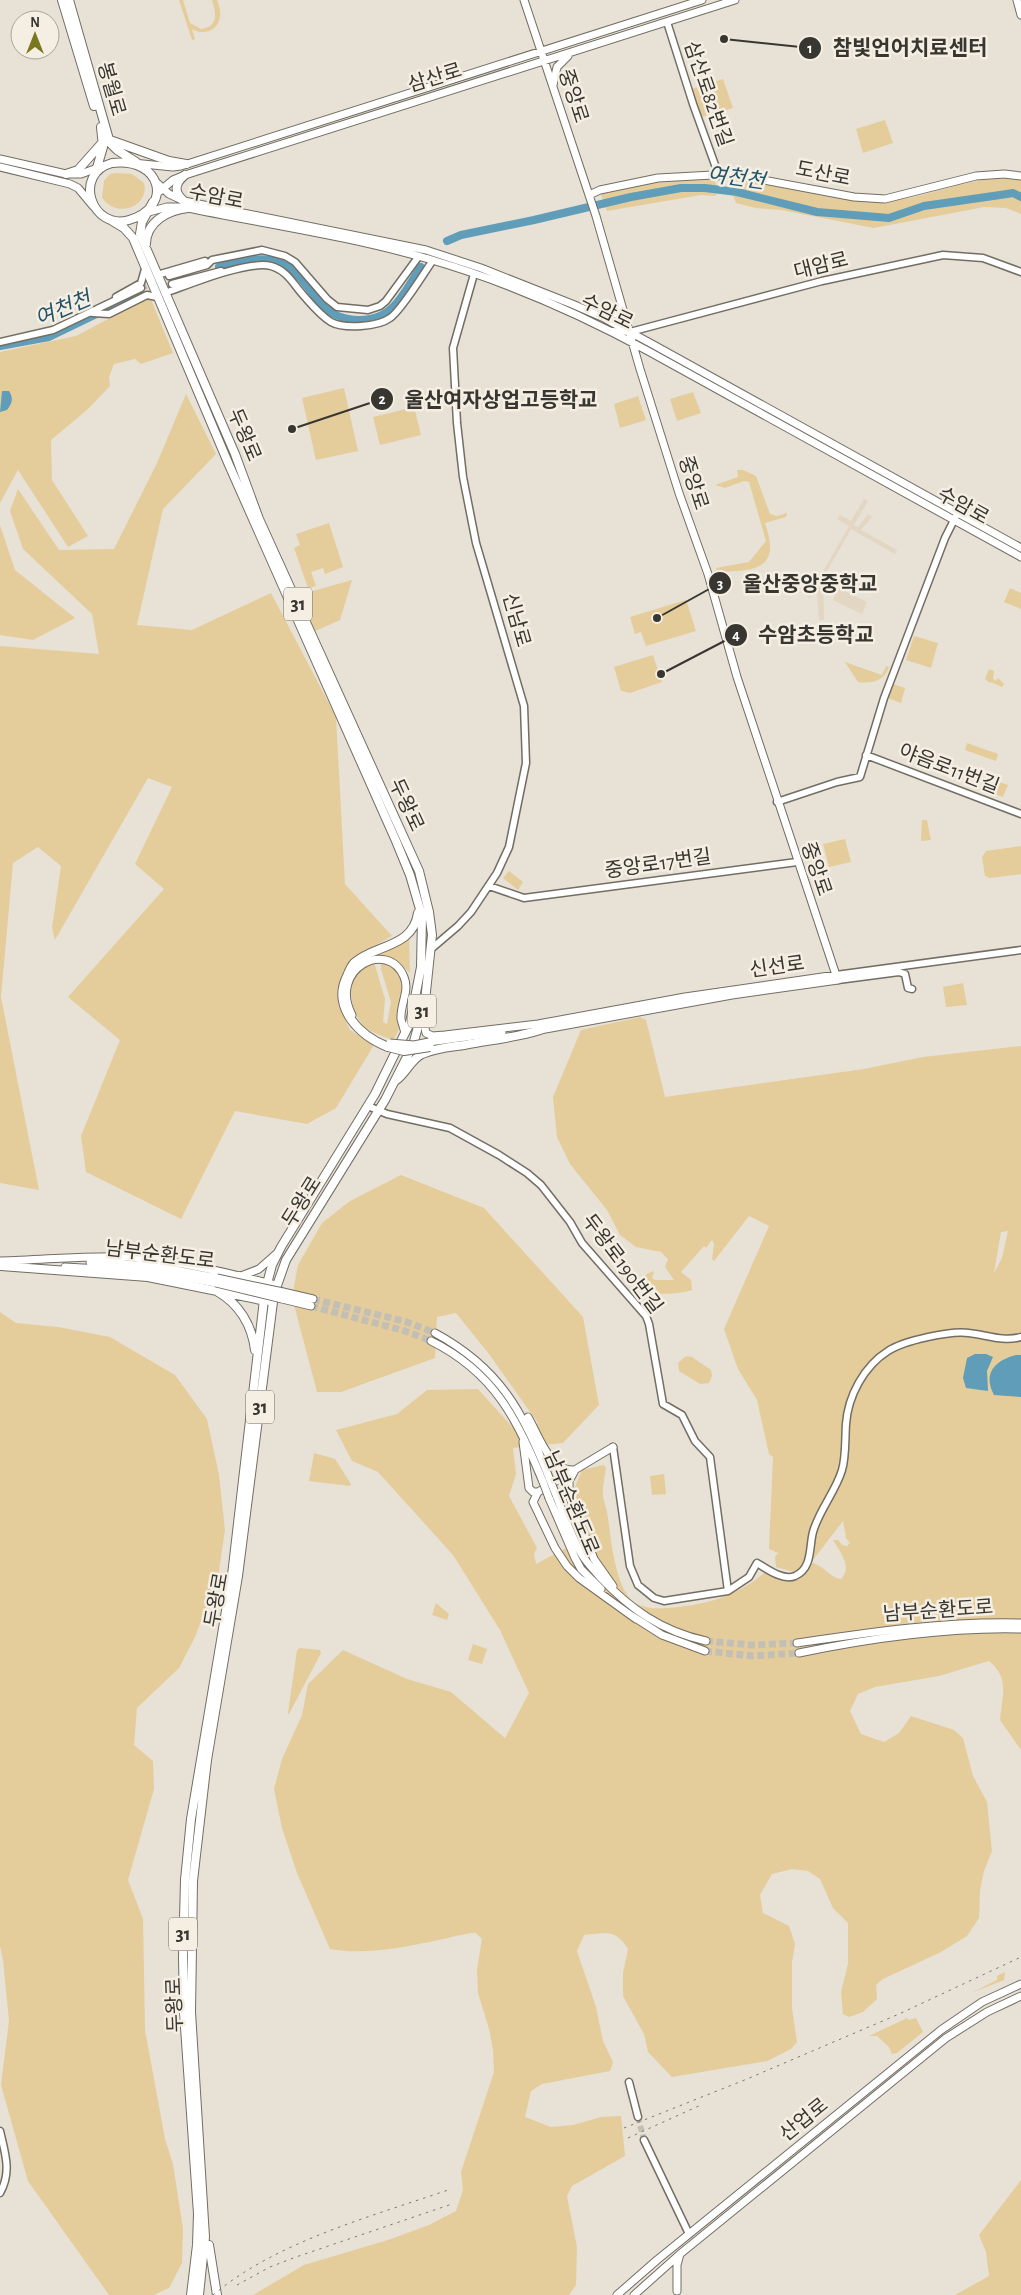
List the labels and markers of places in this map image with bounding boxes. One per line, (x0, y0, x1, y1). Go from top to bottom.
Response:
callout: 참빛언어치료센터 (797, 30, 997, 66)
callout: 울산여자상업고등학교 (370, 381, 608, 417)
callout: 울산중앙중학교 (707, 565, 888, 601)
callout: 수암초등학교 (723, 617, 884, 653)

